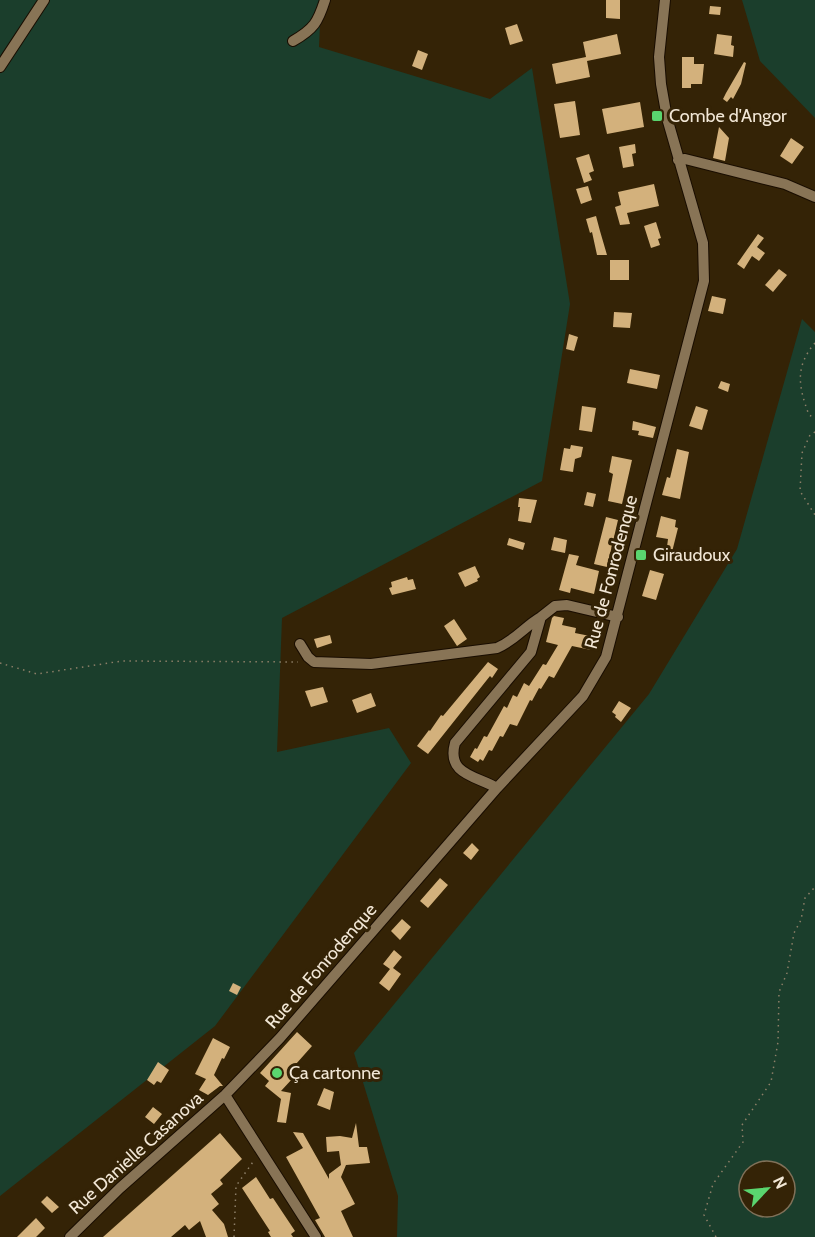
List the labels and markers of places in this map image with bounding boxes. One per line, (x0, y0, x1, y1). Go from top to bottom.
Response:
place label: Combe d'Angor (669, 105, 787, 127)
marker: Combe d'Angor (650, 109, 664, 123)
place label: Giraudoux (653, 544, 731, 566)
marker: Giraudoux (634, 548, 648, 562)
place label: Ça cartonne (289, 1062, 381, 1084)
marker: Ça cartonne (270, 1066, 284, 1080)

